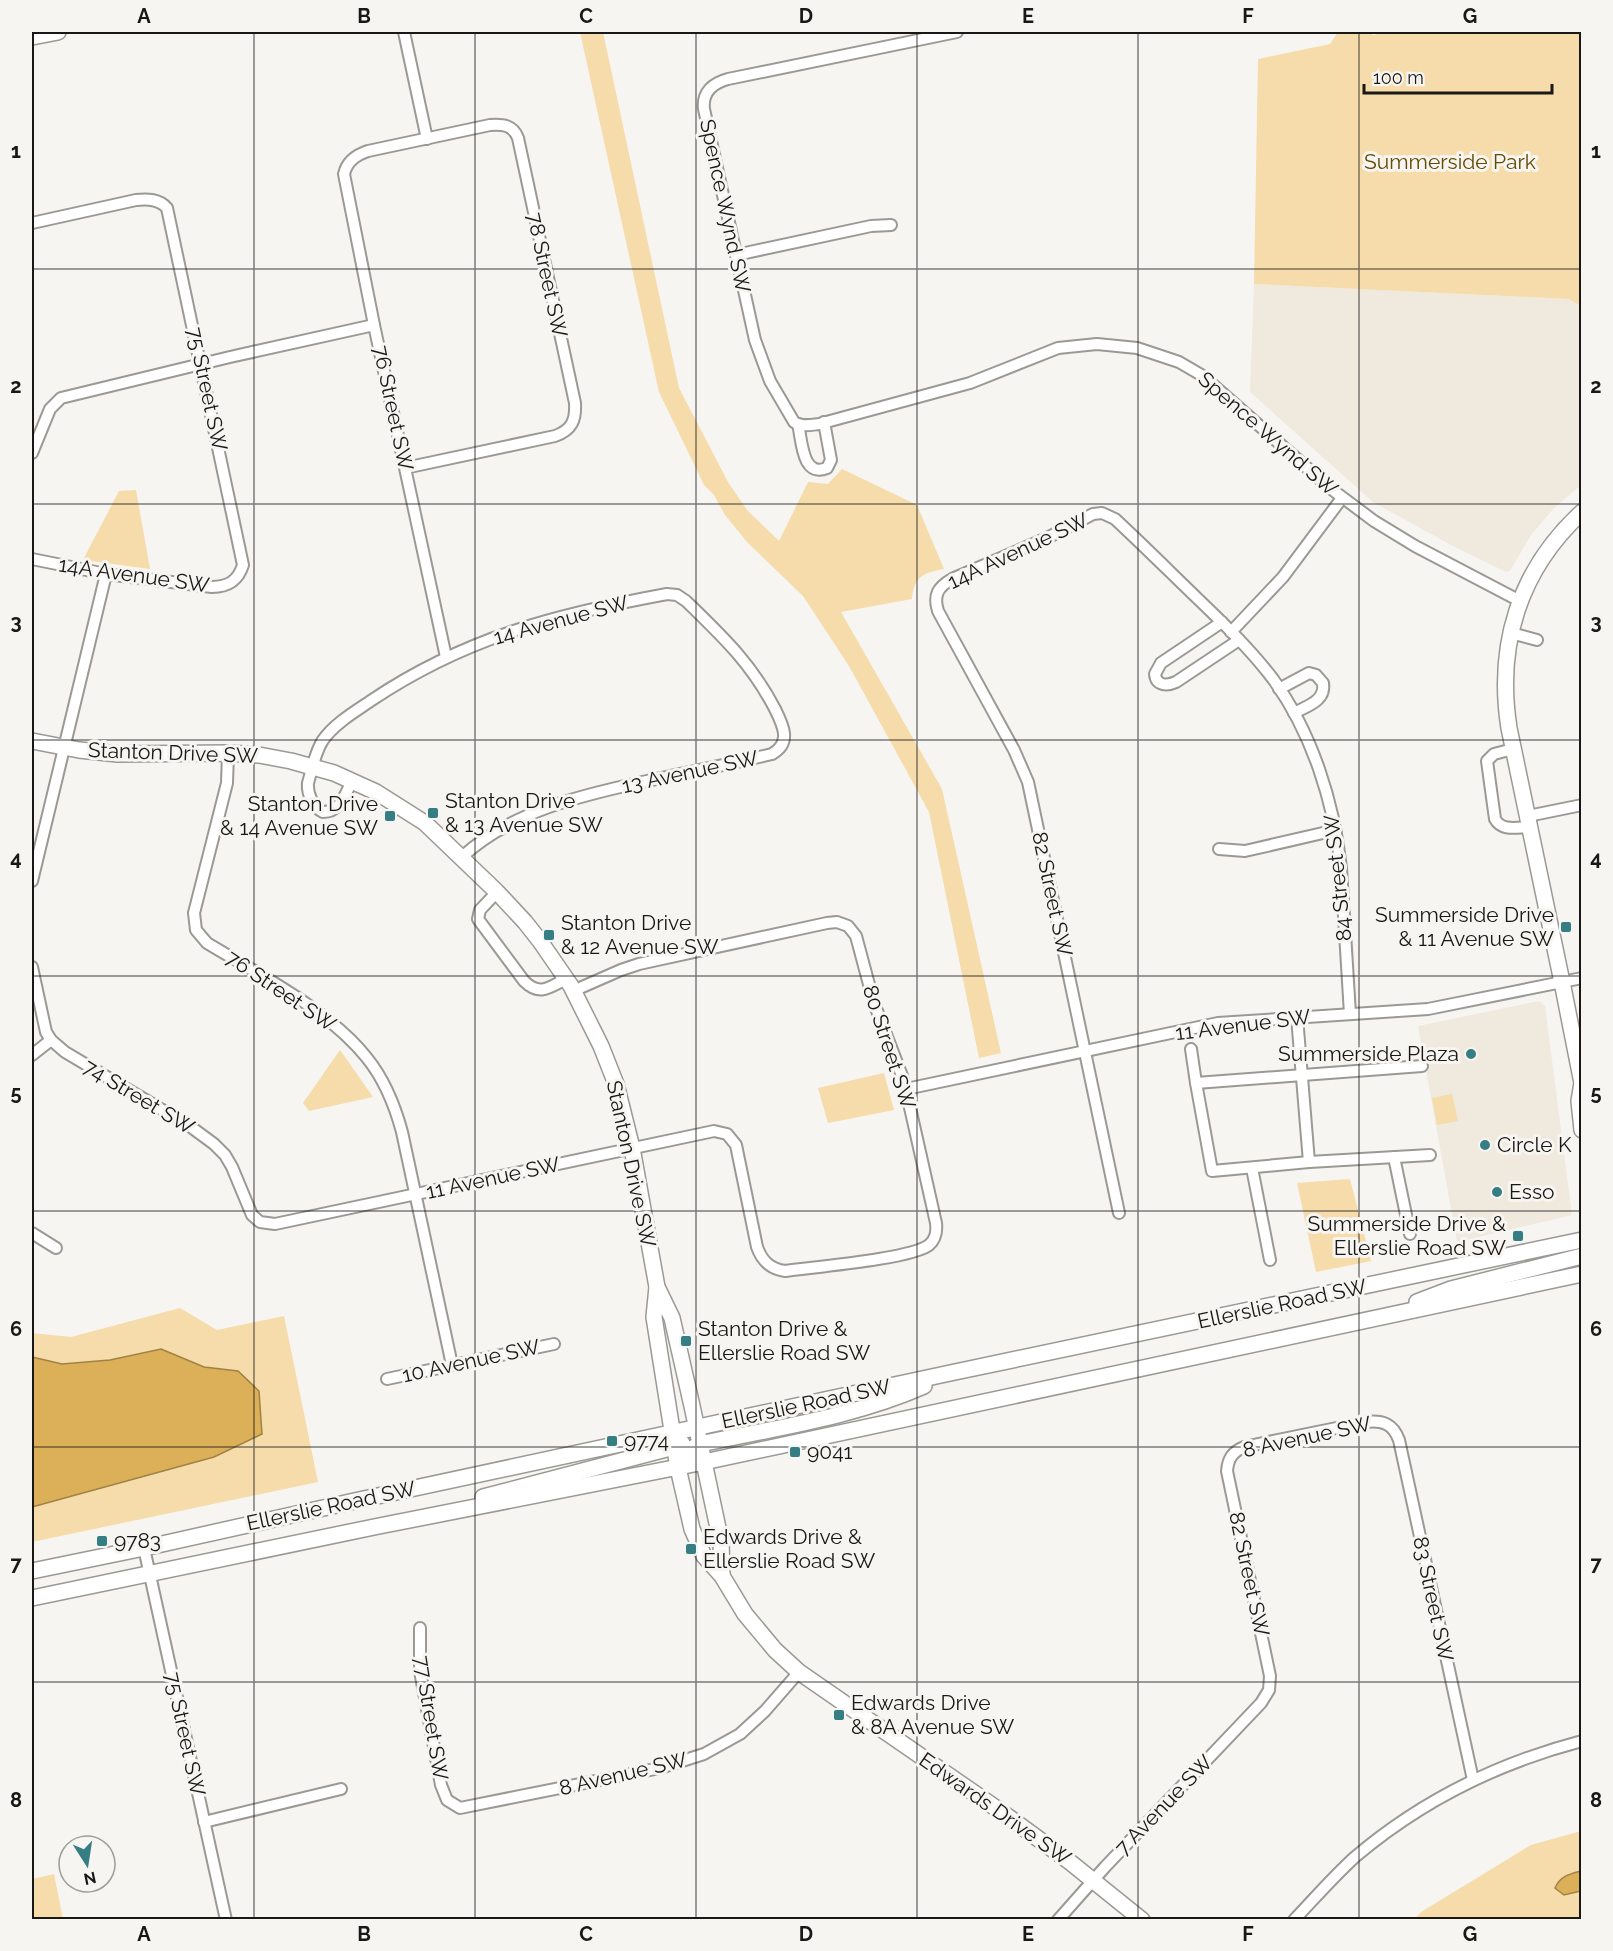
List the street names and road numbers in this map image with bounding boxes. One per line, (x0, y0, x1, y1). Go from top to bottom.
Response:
street label: Spence Wynd SW (695, 117, 756, 295)
street label: 78 Street SW (522, 210, 573, 340)
street label: 75 Street SW (182, 325, 233, 453)
street label: 76 Street SW (368, 343, 419, 473)
street label: Spence Wynd SW (1193, 366, 1343, 501)
street label: 14A Avenue SW (944, 507, 1092, 594)
street label: 14A Avenue SW (57, 552, 211, 597)
street label: 14 Avenue SW (491, 590, 631, 650)
street label: Stanton Drive SW (88, 737, 258, 768)
street label: 13 Avenue SW (620, 745, 760, 798)
street label: 84 Street SW (1318, 813, 1357, 943)
street label: 82 Street SW (1027, 829, 1078, 958)
street label: 76 Street SW (222, 945, 341, 1037)
street label: 80 Street SW (858, 982, 921, 1112)
street label: 11 Avenue SW (1174, 1004, 1312, 1045)
street label: 74 Street SW (79, 1054, 199, 1139)
street label: Stanton Drive SW (602, 1078, 661, 1250)
street label: 11 Avenue SW (424, 1151, 562, 1204)
street label: Ellerslie Road SW (1195, 1273, 1369, 1334)
street label: 10 Avenue SW (400, 1334, 542, 1387)
street label: Ellerslie Road SW (719, 1373, 893, 1434)
street label: 8 Avenue SW (1240, 1411, 1373, 1462)
street label: Ellerslie Road SW (244, 1475, 418, 1536)
street label: 82 Street SW (1224, 1509, 1275, 1638)
street label: 83 Street SW (1408, 1534, 1459, 1664)
street label: 77 Street SW (409, 1654, 454, 1782)
street label: 75 Street SW (160, 1670, 211, 1798)
street label: 8 Avenue SW (556, 1747, 689, 1800)
street label: Edwards Drive SW (915, 1747, 1076, 1870)
street label: 7 Avenue SW (1110, 1749, 1218, 1860)

